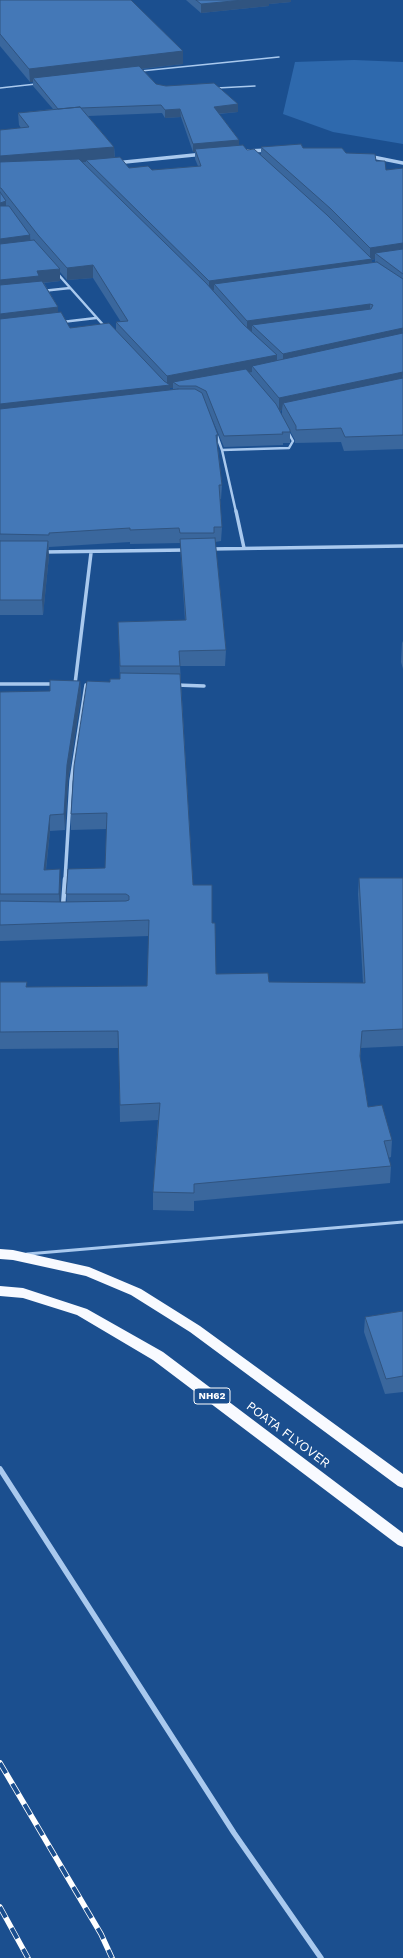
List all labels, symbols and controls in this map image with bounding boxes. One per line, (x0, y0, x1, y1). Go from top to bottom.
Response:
road number: NH62 (194, 1388, 230, 1404)
street label: POATA FLYOVER (243, 1398, 333, 1472)

